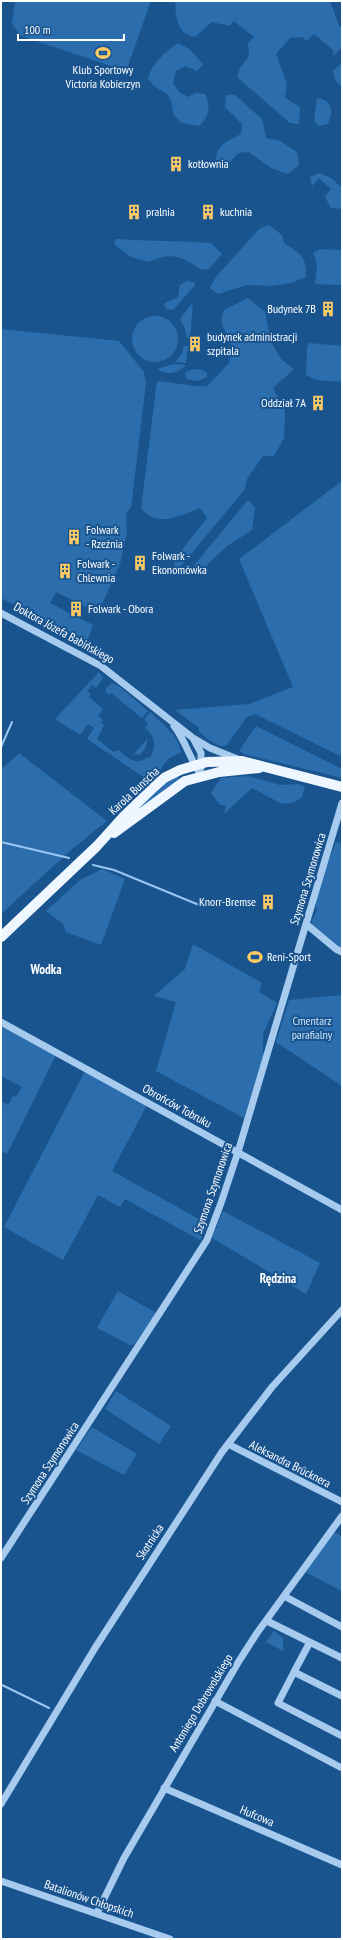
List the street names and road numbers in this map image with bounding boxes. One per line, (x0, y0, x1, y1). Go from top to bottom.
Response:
street label: Doktora Józefa Babińskiego (11, 599, 117, 666)
street label: Karola Bunscha (105, 763, 162, 818)
street label: Szymona Szymonowica (286, 831, 329, 927)
street label: Obrońców Tobruku (140, 1080, 214, 1131)
street label: Szymona Szymonowica (190, 1140, 235, 1235)
street label: Szymona Szymonowica (17, 1418, 82, 1507)
street label: Aleksandra Brücknera (247, 1437, 334, 1491)
street label: Skotnicka (132, 1521, 167, 1562)
street label: Antoniego Dobrowolskiego (165, 1651, 236, 1754)
street label: Hufcowa (238, 1802, 277, 1829)
street label: Batalionów Chłopskich (42, 1876, 136, 1921)

